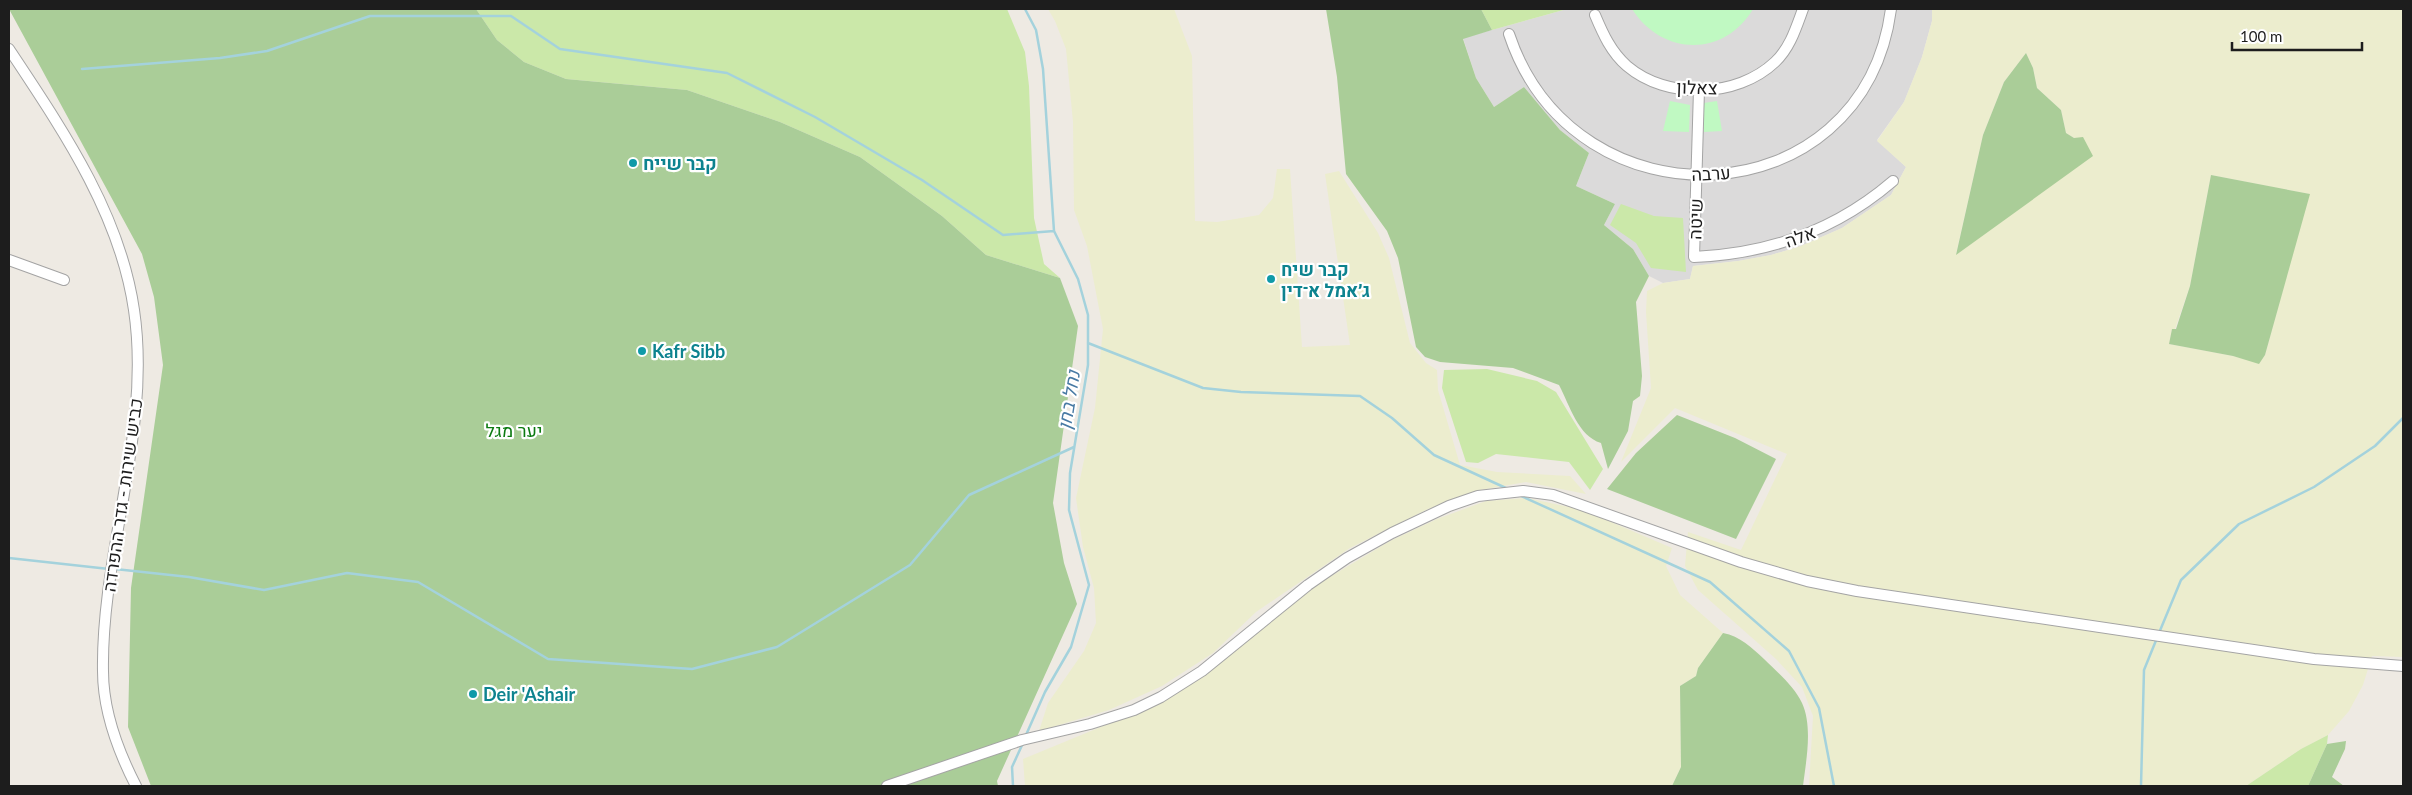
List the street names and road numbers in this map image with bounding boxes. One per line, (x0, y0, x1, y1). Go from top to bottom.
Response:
street label: צאלון (1676, 75, 1718, 99)
street label: ערבה (1691, 161, 1731, 185)
street label: שיטה (1683, 198, 1707, 240)
street label: אלה (1781, 220, 1819, 252)
street label: כביש שירות - גדר ההפרדה (98, 397, 146, 593)

